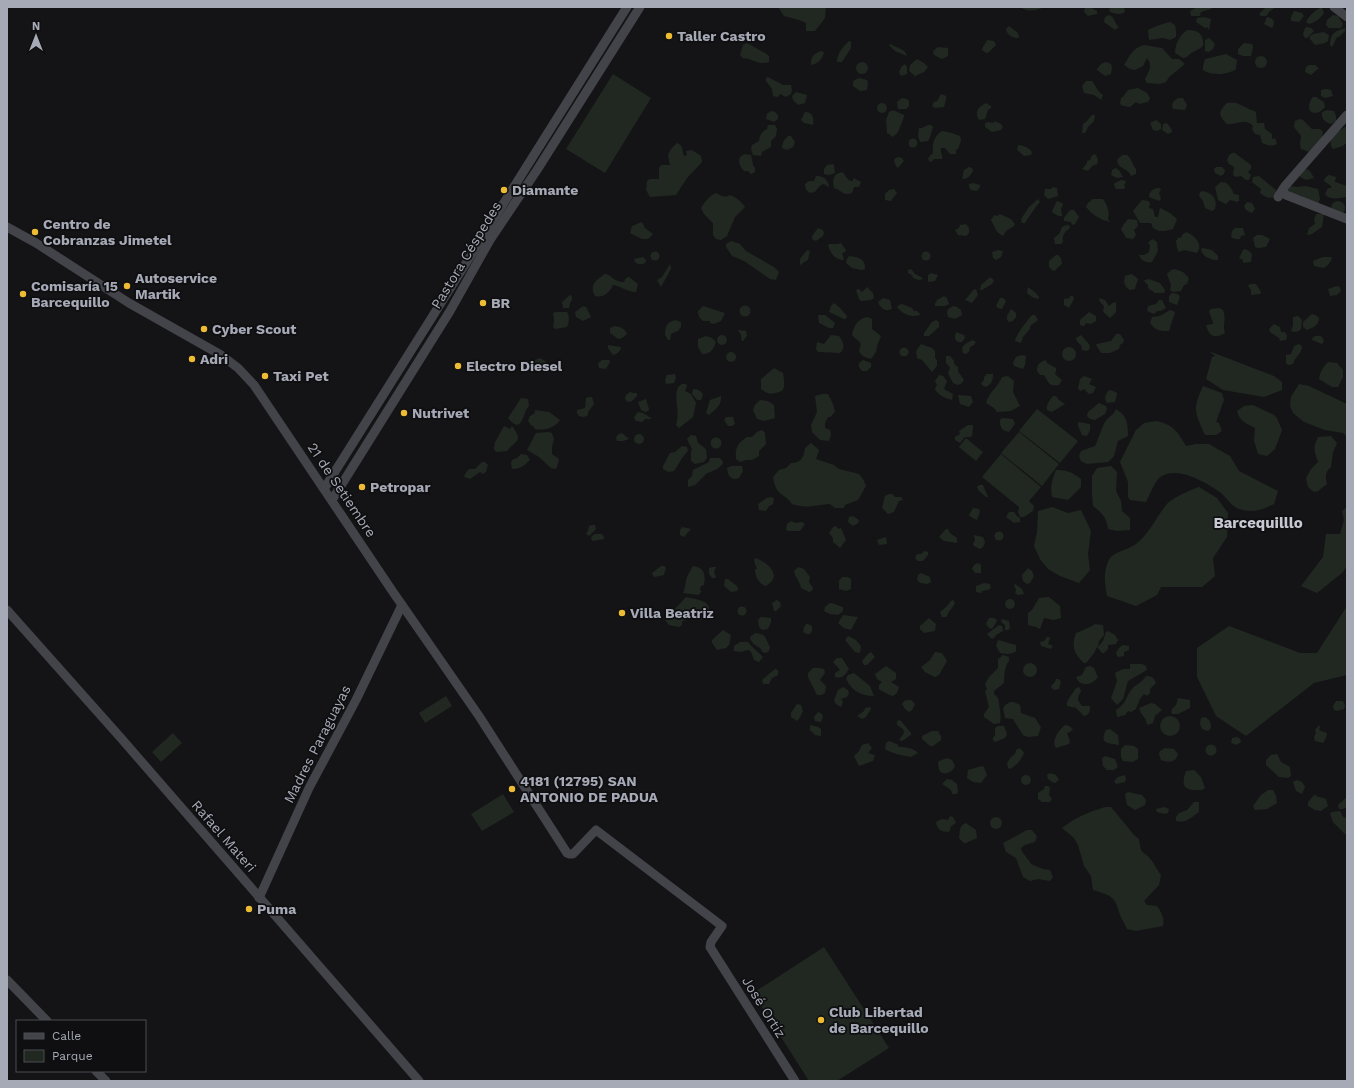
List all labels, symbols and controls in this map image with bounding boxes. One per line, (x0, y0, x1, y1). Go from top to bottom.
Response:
north arrow (16, 16, 56, 56)
text: N (32, 20, 40, 33)
place label: Taller Castro (677, 28, 766, 44)
marker: Taller Castro (664, 31, 674, 41)
place label: Diamante (512, 182, 578, 198)
marker: Diamante (499, 185, 509, 195)
street label: Pastora Céspedes (428, 199, 504, 311)
place label: Centro de Cobranzas Jimetel (43, 216, 172, 248)
marker: Centro de Cobranzas Jimetel (30, 227, 40, 237)
place label: Autoservice Martik (135, 270, 217, 302)
place label: Comisaría 15 Barcequillo (31, 278, 118, 310)
marker: Autoservice Martik (122, 281, 132, 291)
marker: Comisaría 15 Barcequillo (18, 289, 28, 299)
place label: BR (491, 295, 511, 311)
marker: BR (478, 298, 488, 308)
place label: Cyber Scout (212, 321, 296, 337)
marker: Cyber Scout (199, 324, 209, 334)
place label: Adri (200, 351, 228, 367)
marker: Adri (187, 354, 197, 364)
place label: Electro Diesel (466, 358, 563, 374)
marker: Electro Diesel (453, 361, 463, 371)
place label: Taxi Pet (273, 368, 329, 384)
marker: Taxi Pet (260, 371, 270, 381)
place label: Nutrivet (412, 405, 469, 421)
marker: Nutrivet (399, 408, 409, 418)
street label: 21 de Setiembre (305, 440, 379, 540)
place label: Petropar (370, 479, 430, 495)
marker: Petropar (357, 482, 367, 492)
district label: Barcequilllo (1213, 514, 1303, 532)
place label: Villa Beatriz (630, 605, 714, 621)
marker: Villa Beatriz (617, 608, 627, 618)
street label: Madres Paraguayas (280, 682, 354, 806)
place label: 4181 (12795) SAN ANTONIO DE PADUA (520, 773, 659, 805)
marker: 4181 (12795) SAN ANTONIO DE PADUA (507, 784, 517, 794)
street label: Rafael Materi (189, 797, 259, 875)
place label: Puma (257, 901, 297, 917)
marker: Puma (244, 904, 254, 914)
street label: José Ortíz (739, 973, 789, 1041)
place label: Club Libertad de Barcequillo (829, 1004, 929, 1036)
marker: Club Libertad de Barcequillo (816, 1015, 826, 1025)
legend (16, 1020, 146, 1072)
text: Calle (52, 1029, 81, 1043)
text: Parque (52, 1049, 93, 1063)

